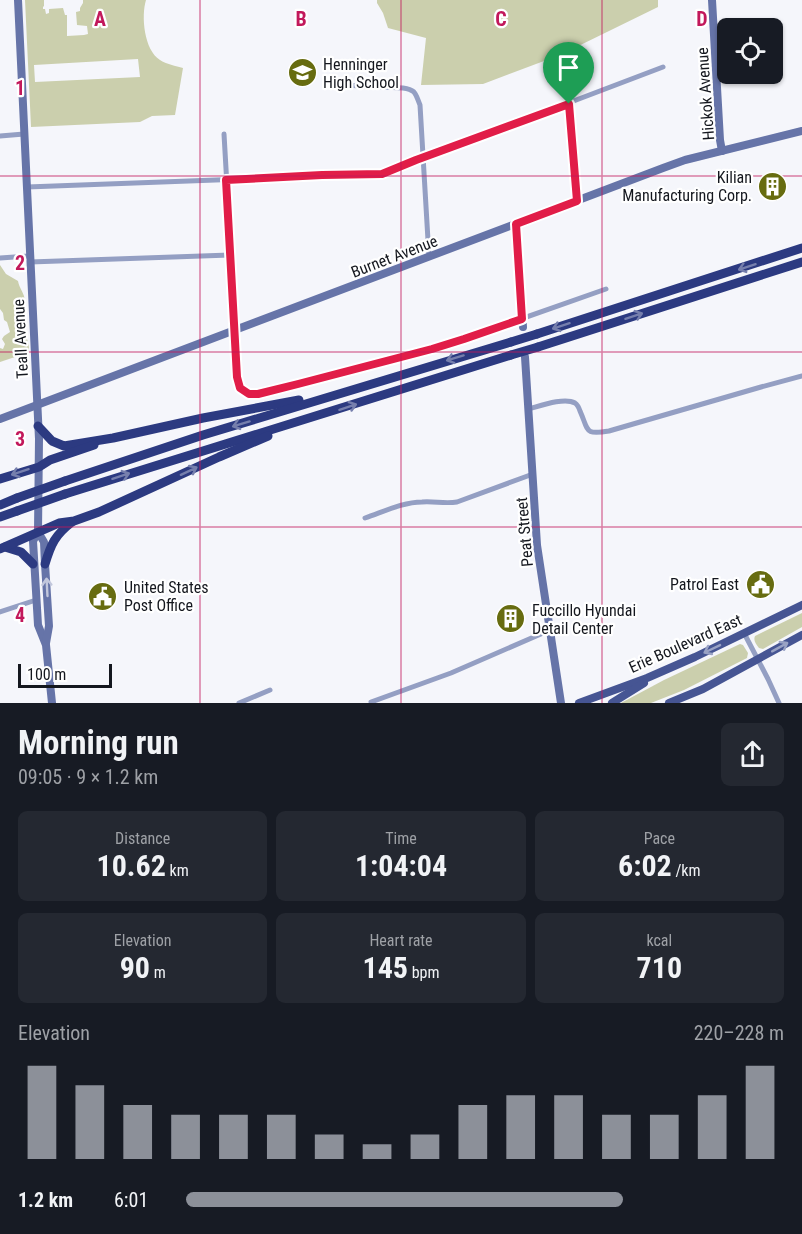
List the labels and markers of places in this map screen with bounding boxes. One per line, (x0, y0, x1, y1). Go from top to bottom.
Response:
pin (543, 42, 594, 104)
place label: Henninger High School (323, 55, 399, 92)
school or university icon: Henninger High School (286, 57, 318, 89)
place label: Kilian Manufacturing Corp. (622, 168, 752, 205)
building icon: Kilian Manufacturing Corp. (757, 170, 789, 202)
public building icon: Patrol East (744, 568, 776, 600)
place label: Patrol East (670, 575, 739, 594)
place label: United States Post Office (124, 578, 208, 615)
public building icon: United States Post Office (87, 580, 119, 612)
place label: Fuccillo Hyundai Detail Center (532, 601, 636, 638)
building icon: Fuccillo Hyundai Detail Center (495, 603, 527, 635)

